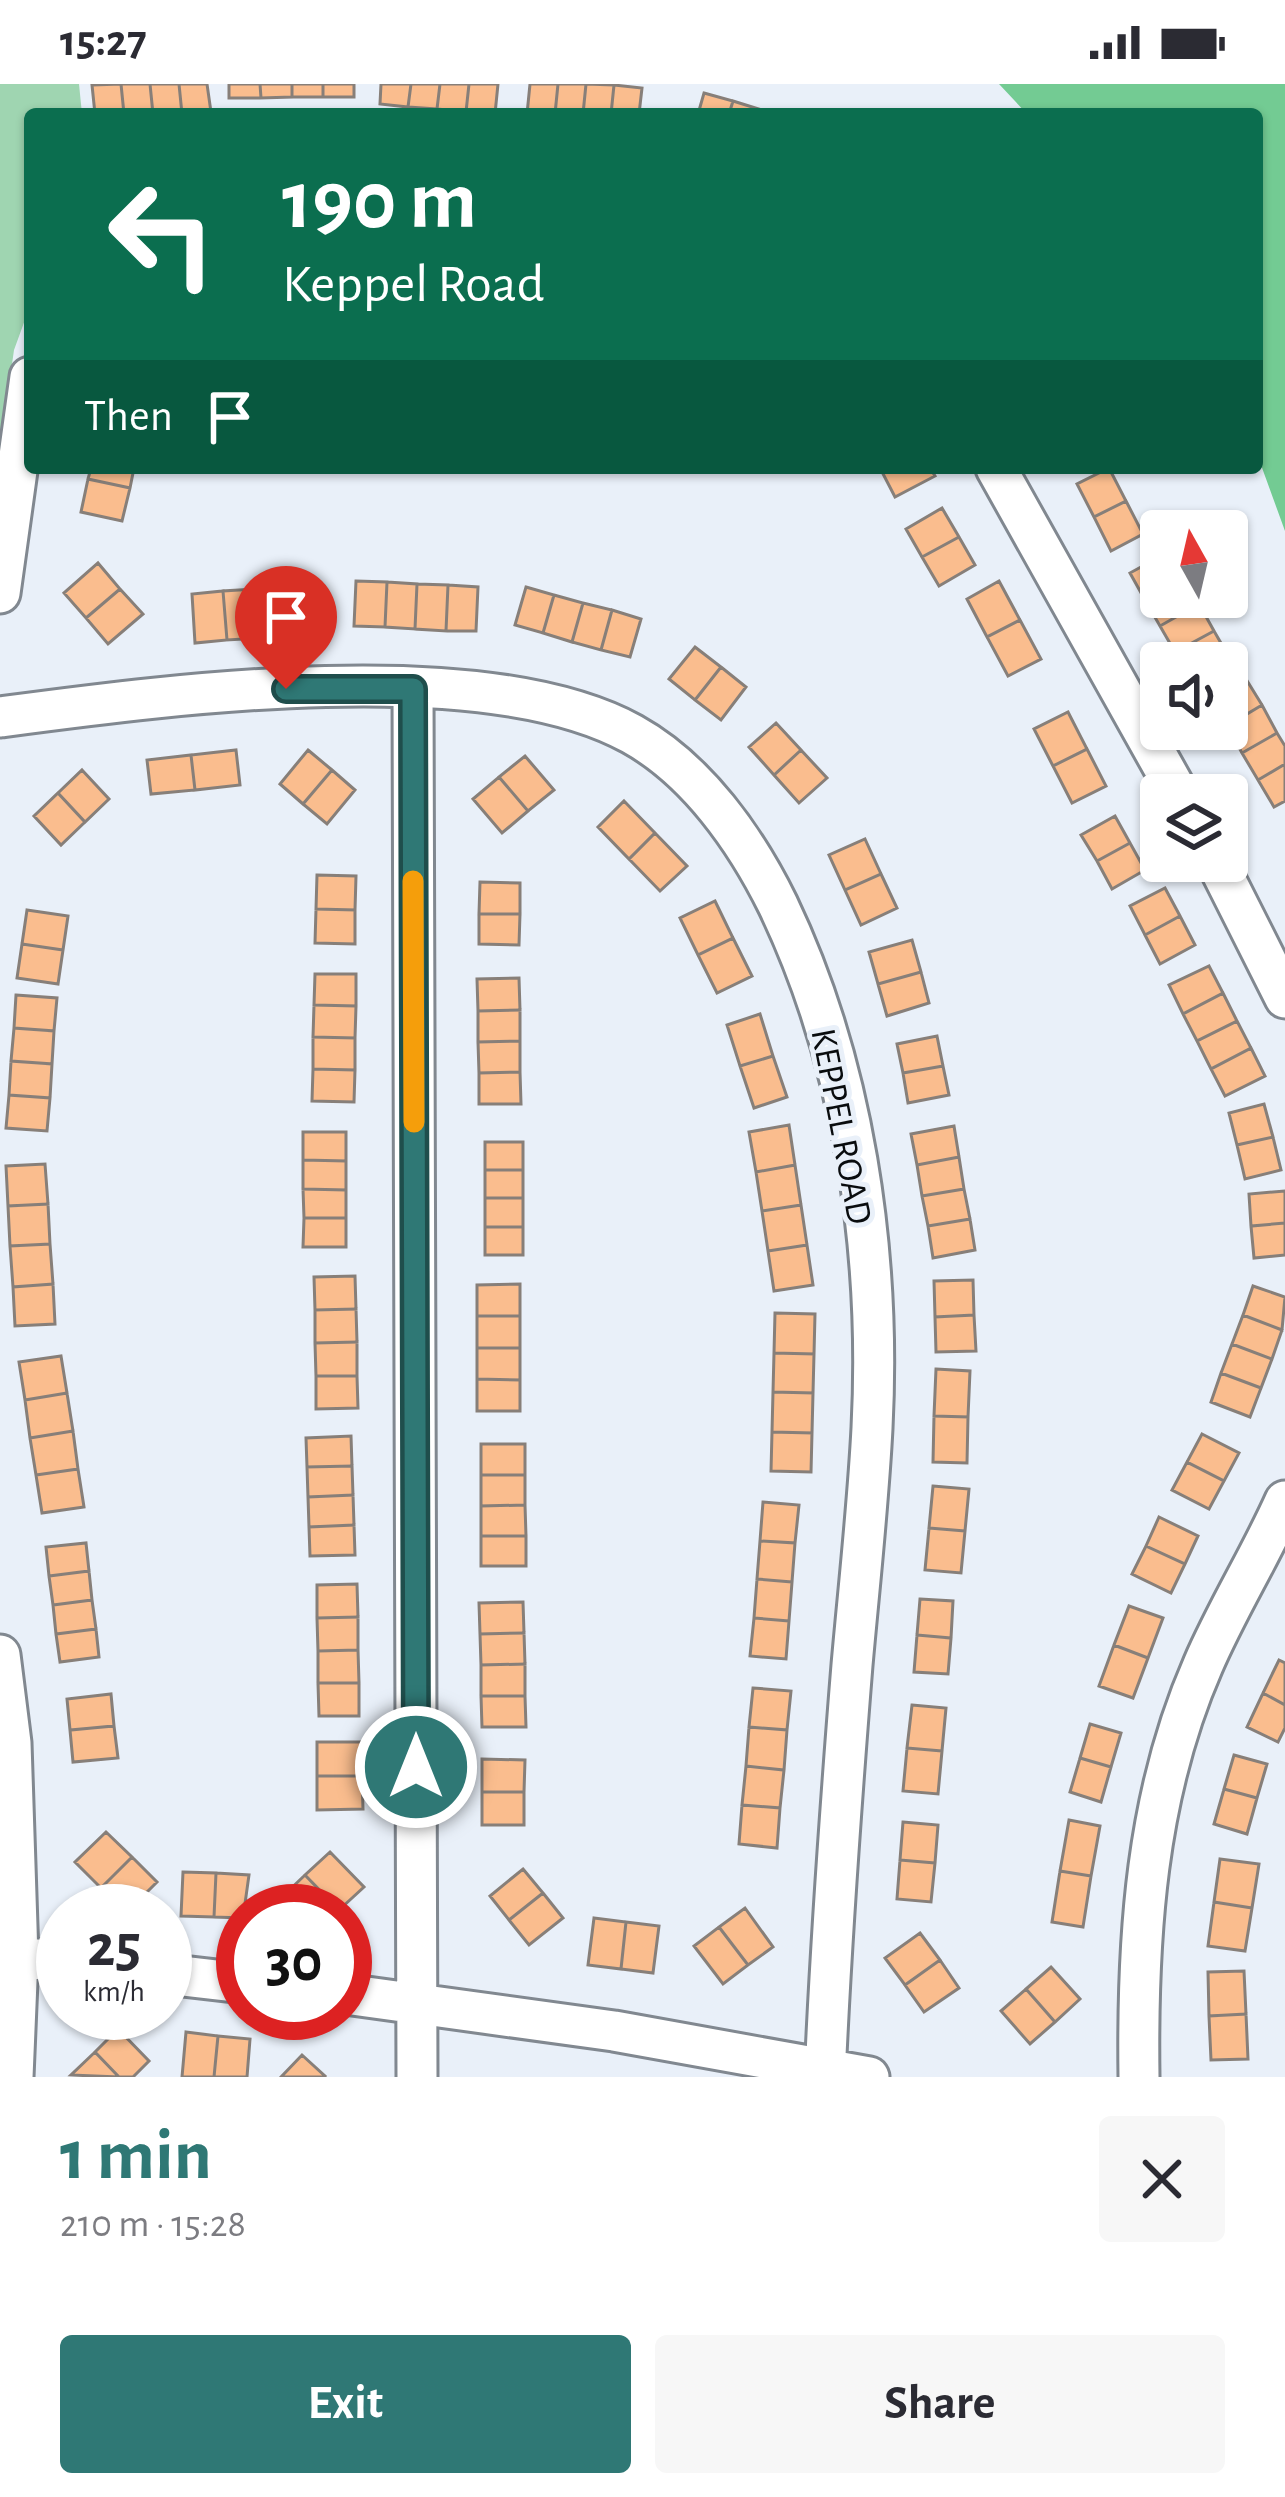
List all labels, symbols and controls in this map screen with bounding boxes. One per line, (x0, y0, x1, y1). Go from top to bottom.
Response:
text: 15:27 (60, 19, 147, 64)
icon: left (84, 156, 240, 312)
text: 190 m (282, 160, 477, 244)
text: Keppel Road (282, 258, 545, 312)
icon: arrive (197, 384, 263, 450)
text: Then (84, 394, 173, 439)
north arrow (1140, 510, 1248, 618)
map controls (1140, 510, 1248, 882)
pin (235, 566, 337, 689)
icon: arrive (253, 584, 319, 650)
button: sound (1140, 642, 1248, 750)
button: layers (1140, 774, 1248, 882)
street label: KEPPEL ROAD (804, 1025, 878, 1227)
position arrow (353, 1704, 479, 1830)
speed limit sign: 30 (216, 1884, 372, 2040)
text: 25 (87, 1917, 141, 1977)
text: km/h (83, 1977, 145, 2007)
button: close (1099, 2116, 1225, 2242)
text: 1 min (60, 2120, 212, 2192)
text: 210 m · 15:28 (60, 2205, 246, 2244)
button: Exit (60, 2335, 631, 2473)
button: Share (655, 2335, 1225, 2473)

